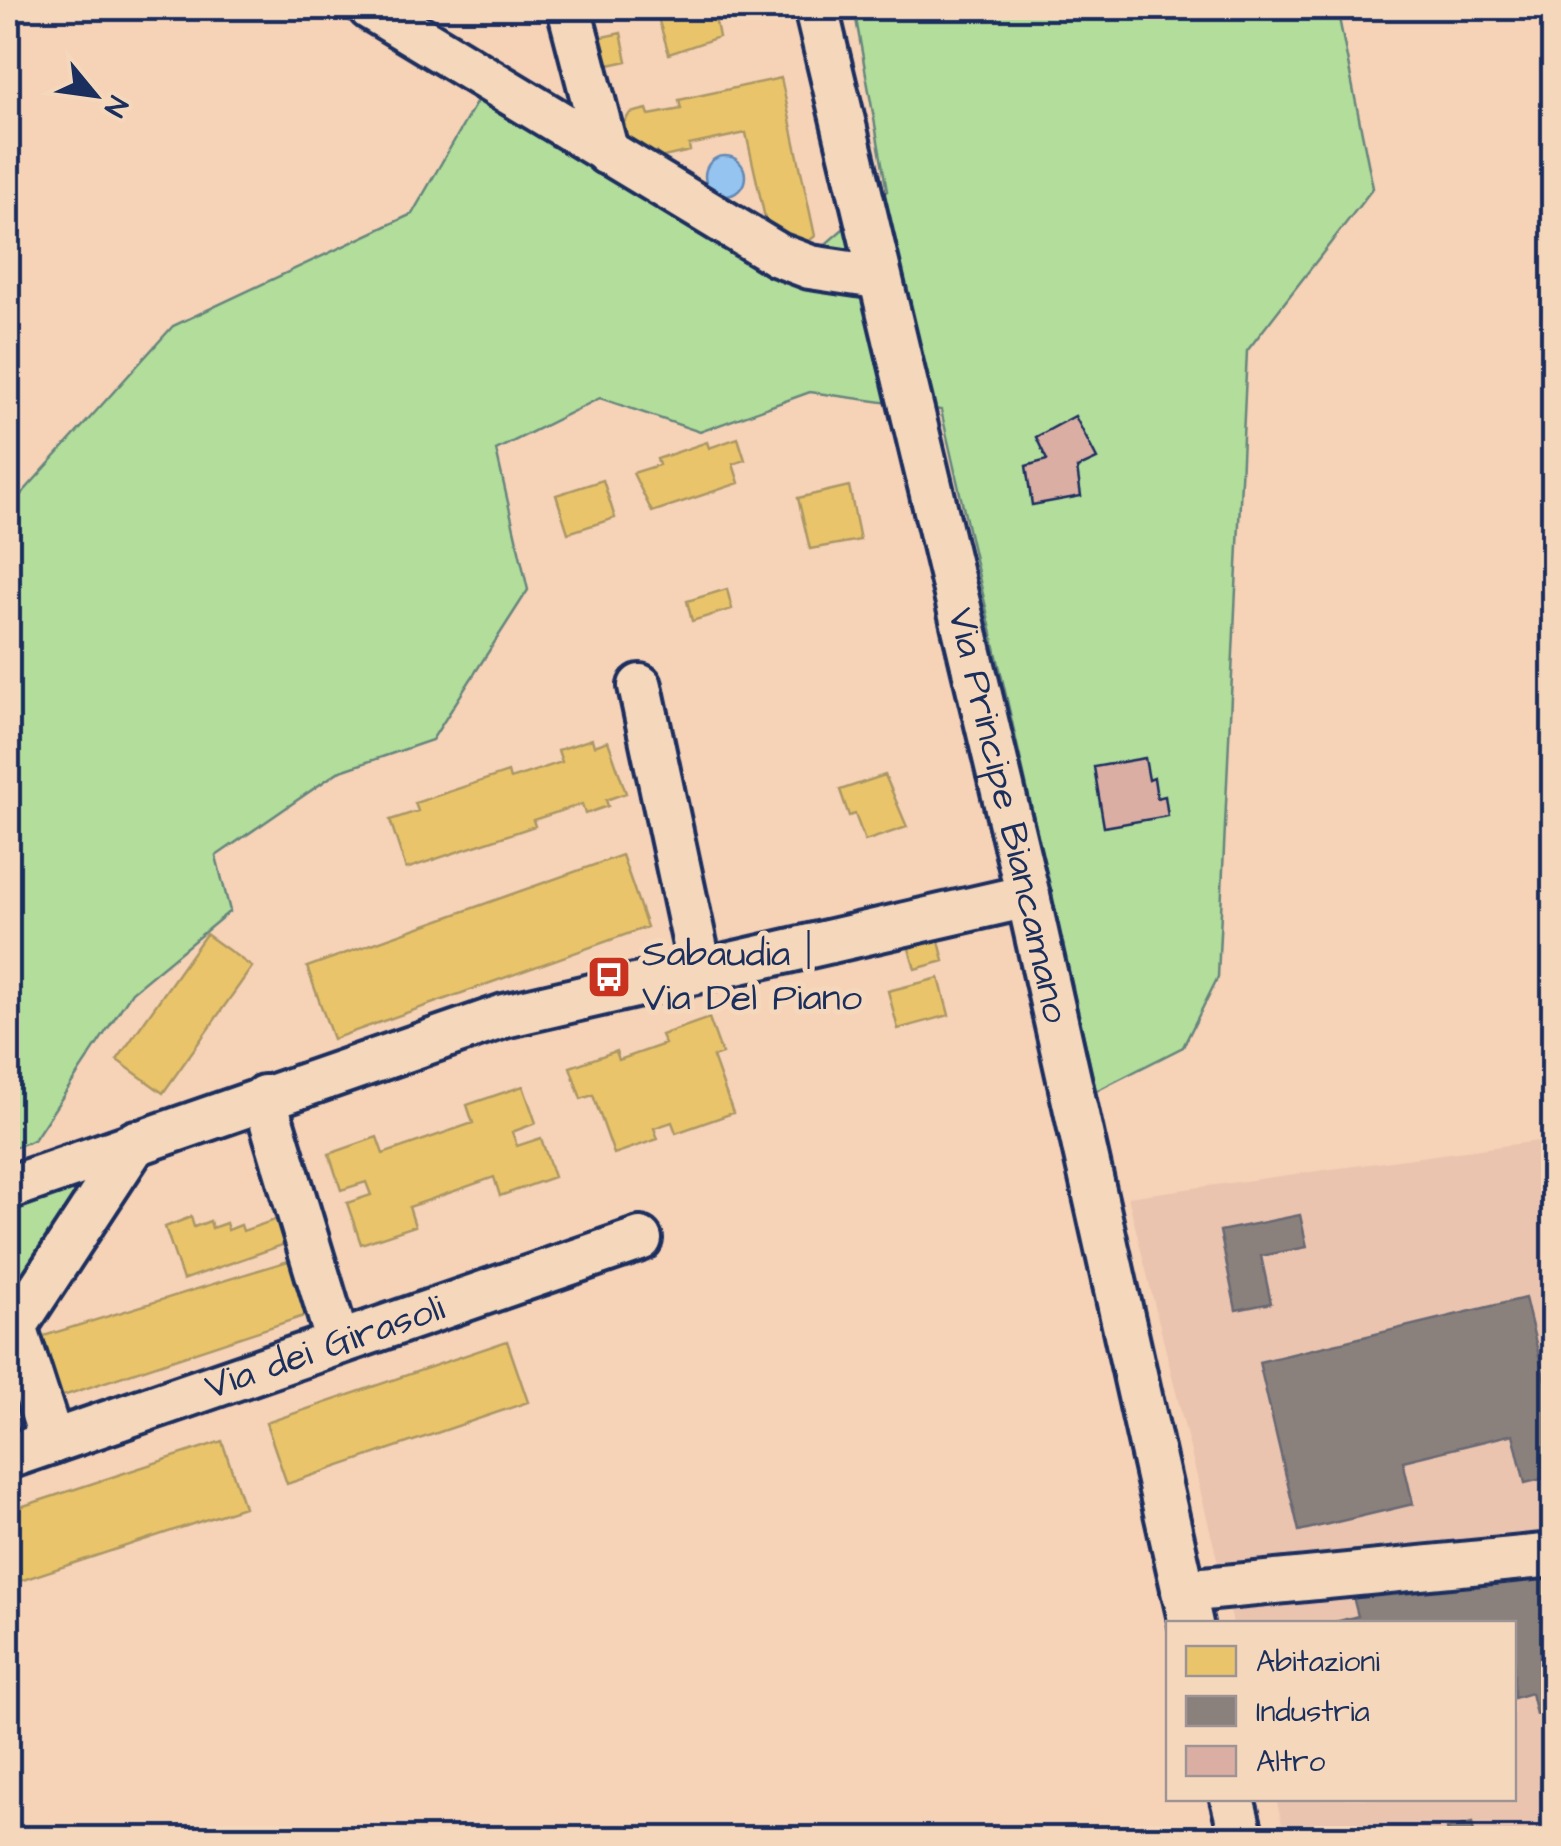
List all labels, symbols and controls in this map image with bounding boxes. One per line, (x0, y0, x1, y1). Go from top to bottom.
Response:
north arrow (45, 45, 145, 145)
text: N (94, 89, 137, 124)
street label: Via Principe Biancamano (934, 603, 1082, 1028)
place label: Sabaudia | Via Del Piano (642, 929, 862, 1025)
bus stop icon: Sabaudia | Via Del Piano (586, 954, 632, 1000)
street label: Via dei Girasoli (198, 1282, 451, 1413)
legend (1166, 1621, 1516, 1801)
text: Abitazioni (1256, 1641, 1380, 1683)
text: Industria (1256, 1691, 1370, 1733)
text: Altro (1256, 1741, 1326, 1783)

